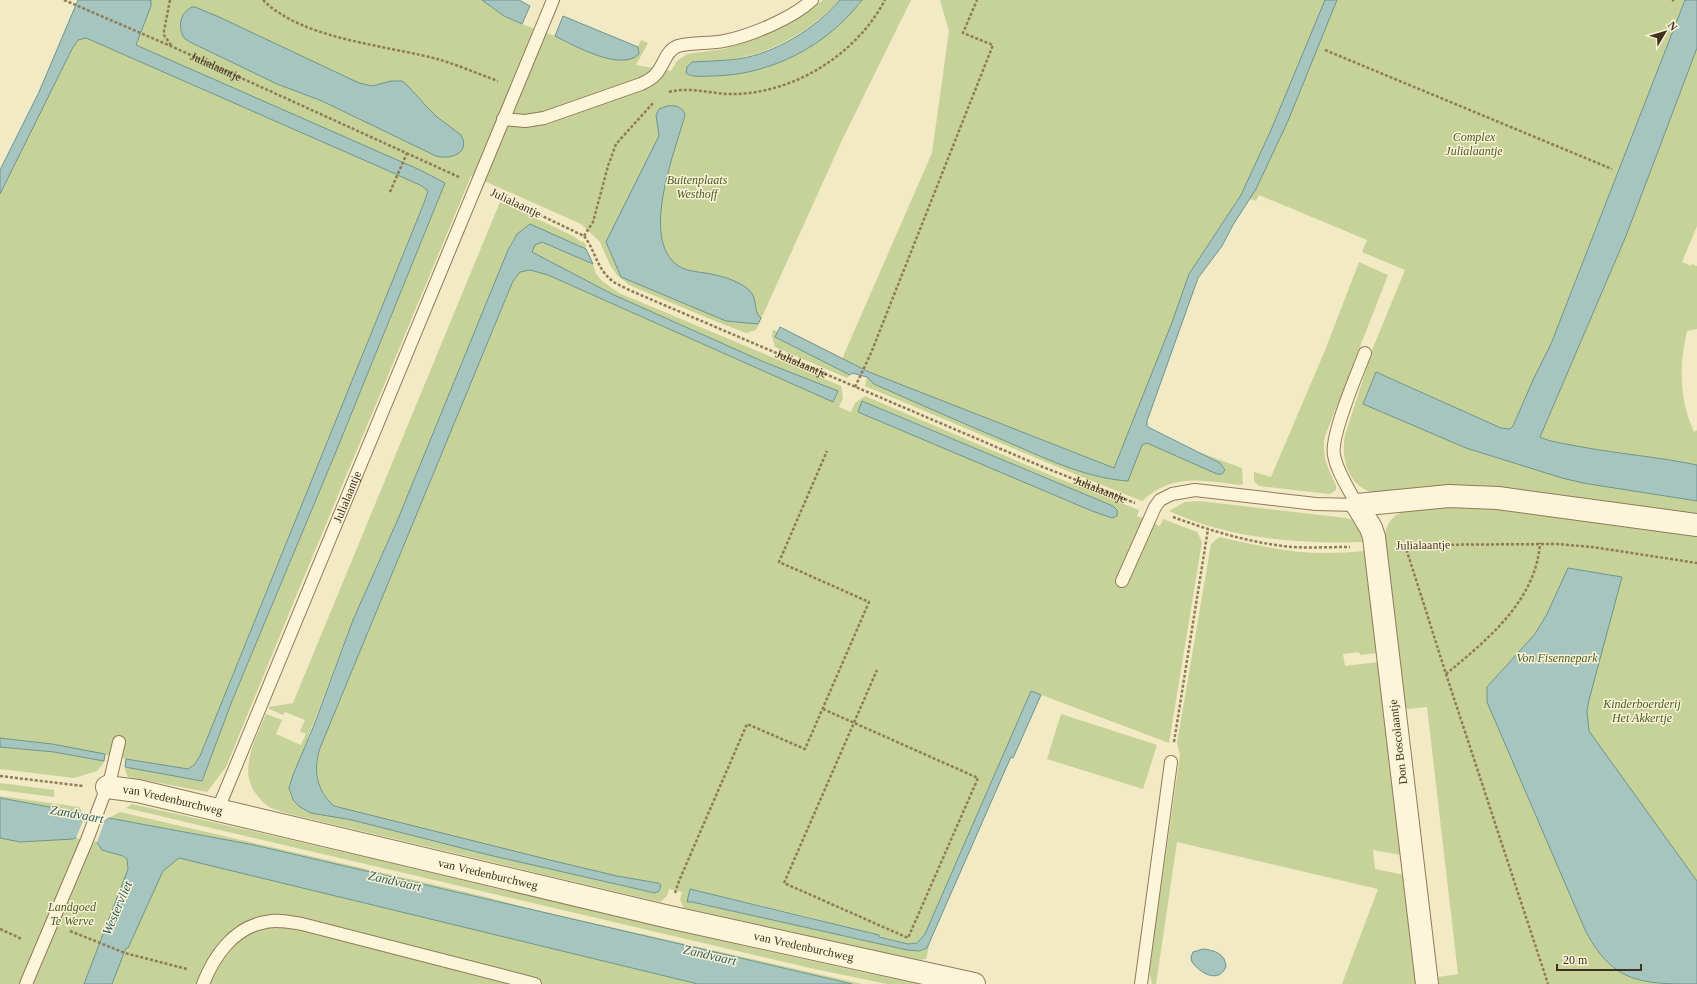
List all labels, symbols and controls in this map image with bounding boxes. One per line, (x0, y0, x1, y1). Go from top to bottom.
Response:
north arrow (1645, 12, 1685, 52)
text: N (1666, 19, 1680, 33)
street label: Julialaantje (188, 49, 244, 84)
park label: Complex Julialaantje (1445, 130, 1503, 158)
park label: Buitenplaats Westhoff (667, 173, 728, 201)
street label: Julialaantje (488, 185, 544, 221)
street label: Julialaantje (774, 347, 829, 381)
street label: Julialaantje (330, 469, 364, 525)
street label: Julialaantje (1072, 473, 1128, 506)
street label: Julialaantje (1396, 538, 1450, 552)
park label: Von Fisennepark (1517, 651, 1598, 665)
park label: Kinderboerderij Het Akkertje (1602, 697, 1681, 725)
street label: Don Boscolaantje (1386, 699, 1410, 785)
street label: van Vredenburchweg (122, 782, 224, 818)
water label: Zandvaart (49, 802, 105, 826)
street label: van Vredenburchweg (437, 855, 539, 893)
water label: Zandvaart (367, 868, 423, 894)
water label: Westervliet (99, 878, 135, 937)
park label: Landgoed Te Werve (47, 900, 97, 928)
street label: van Vredenburchweg (752, 929, 855, 964)
water label: Zandvaart (682, 942, 738, 968)
scale bar (1557, 946, 1641, 972)
text: 20 m (1563, 953, 1588, 967)

